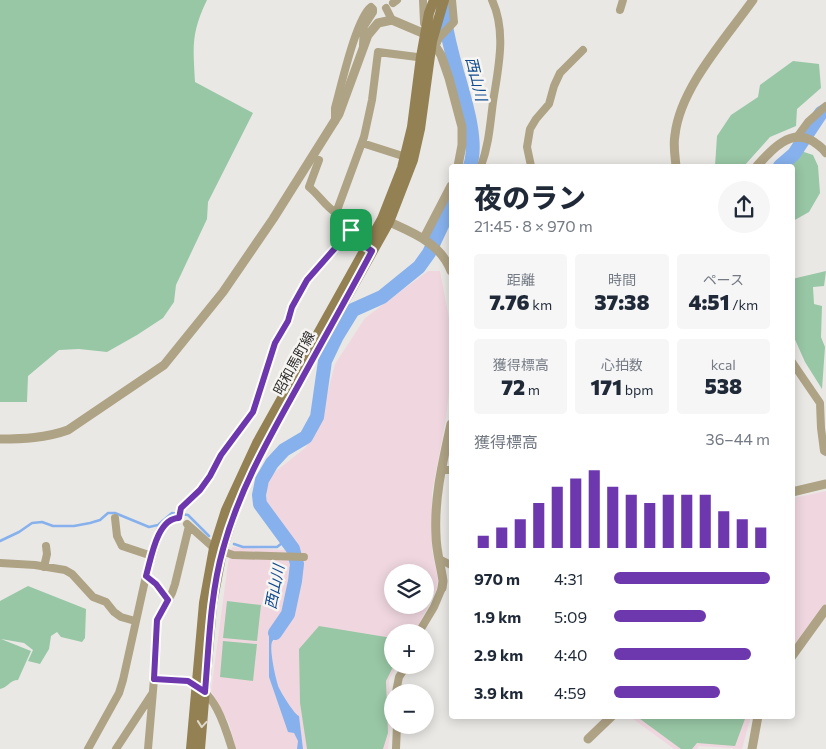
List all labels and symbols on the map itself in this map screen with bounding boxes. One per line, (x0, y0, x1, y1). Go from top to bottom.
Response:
water label: 西山川 (463, 55, 492, 105)
pin (330, 209, 372, 251)
street label: 昭和馬町線 (269, 328, 318, 397)
water label: 西山川 (261, 561, 288, 611)
one-way arrow (197, 720, 208, 728)

